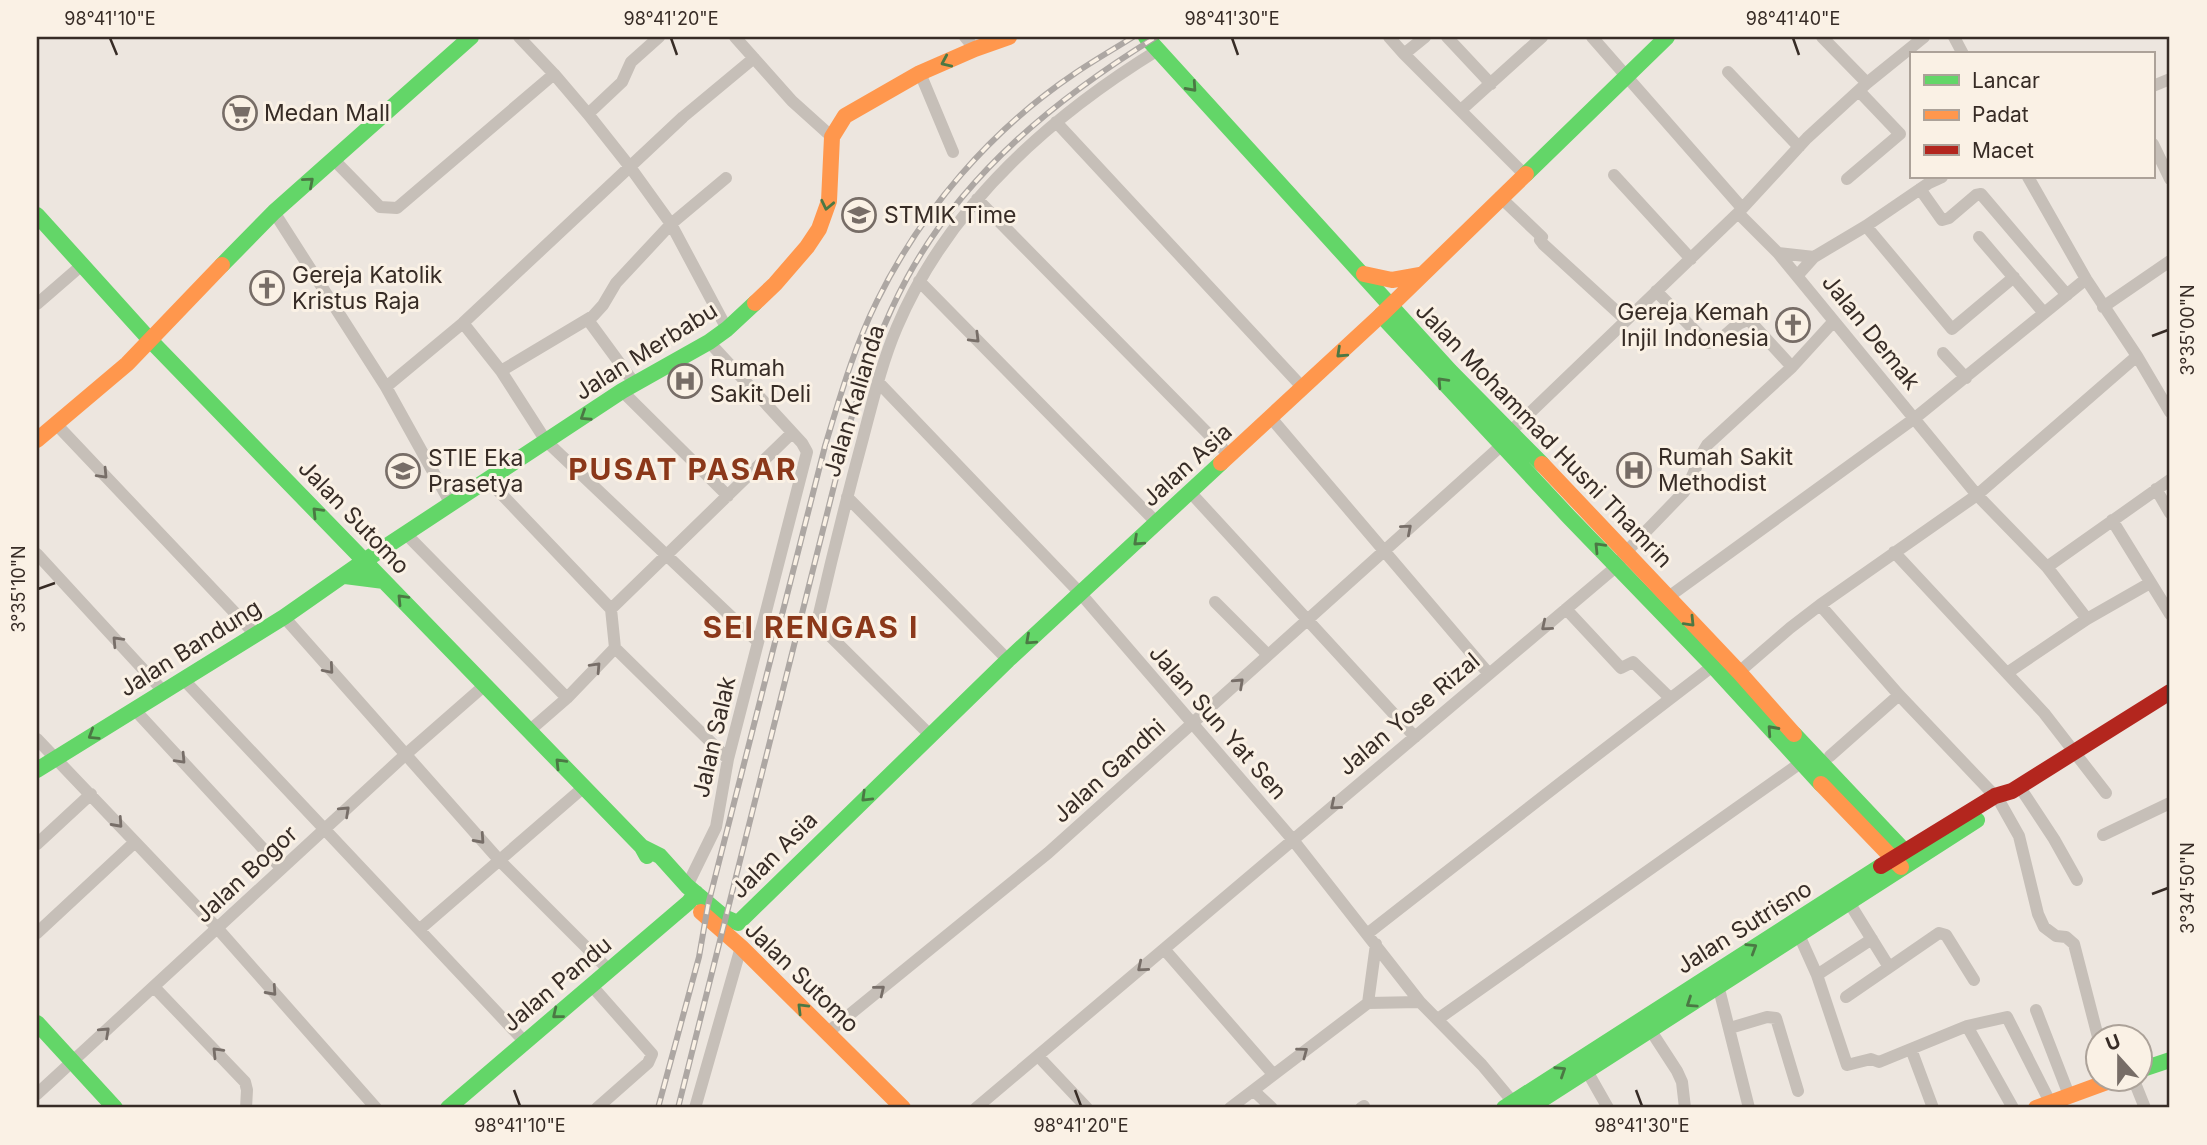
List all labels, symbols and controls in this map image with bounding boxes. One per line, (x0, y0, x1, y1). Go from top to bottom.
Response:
text: 98°41'10"E (64, 8, 156, 29)
text: 98°41'20"E (624, 8, 718, 29)
text: 98°41'30"E (1184, 8, 1280, 29)
text: 98°41'40"E (1746, 8, 1840, 29)
legend (1910, 52, 2154, 178)
one-way arrow (941, 53, 953, 67)
text: Lancar (1972, 68, 2040, 93)
one-way arrow (1184, 79, 1196, 92)
supermarket icon: Medan Mall (221, 94, 259, 132)
place label: Medan Mall (264, 99, 390, 127)
text: Padat (1972, 102, 2029, 127)
text: Macet (1972, 138, 2034, 163)
one-way arrow (301, 178, 314, 190)
school or university icon: STMIK Time (840, 196, 878, 234)
one-way arrow (820, 199, 835, 211)
place label: STMIK Time (884, 201, 1016, 229)
place label: Gereja Katolik Kristus Raja (292, 261, 443, 315)
church icon: Gereja Katolik Kristus Raja (248, 269, 286, 307)
street label: Jalan Demak (1816, 269, 1926, 396)
text: 3°35'00"N (2177, 284, 2198, 376)
street label: Jalan Merbabu (570, 296, 722, 406)
street label: Jalan Mohammad Husni Thamrin (1410, 297, 1678, 573)
place label: Gereja Kemah Injil Indonesia (1617, 298, 1769, 352)
church icon: Gereja Kemah Injil Indonesia (1774, 306, 1812, 344)
street label: Jalan Kalianda (818, 322, 890, 480)
one-way arrow (967, 330, 979, 342)
one-way arrow (1336, 344, 1349, 357)
place label: Rumah Sakit Deli (710, 354, 811, 408)
hospital icon: Rumah Sakit Deli (666, 362, 704, 400)
one-way arrow (1438, 377, 1451, 390)
one-way arrow (580, 408, 593, 420)
street label: Jalan Asia (1136, 417, 1238, 513)
place label: Rumah Sakit Methodist (1658, 443, 1793, 497)
place label: STIE Eka Prasetya (428, 444, 524, 498)
district label: PUSAT PASAR (568, 451, 798, 487)
hospital icon: Rumah Sakit Methodist (1615, 451, 1653, 489)
school or university icon: STIE Eka Prasetya (384, 452, 422, 490)
street label: Jalan Sutomo (293, 454, 415, 580)
one-way arrow (95, 466, 108, 479)
one-way arrow (313, 508, 325, 520)
one-way arrow (1399, 525, 1412, 537)
one-way arrow (1133, 532, 1146, 545)
one-way arrow (1594, 542, 1607, 555)
text: 3°35'10"N (8, 545, 29, 633)
street label: Jalan Bandung (114, 593, 266, 703)
one-way arrow (397, 594, 410, 607)
district label: SEI RENGAS I (703, 609, 919, 645)
one-way arrow (1682, 614, 1695, 627)
one-way arrow (1541, 618, 1554, 630)
one-way arrow (1025, 632, 1038, 644)
one-way arrow (113, 636, 125, 649)
street label: Jalan Sun Yat Sen (1143, 639, 1293, 805)
street label: Jalan Yose Rizal (1333, 647, 1485, 781)
one-way arrow (321, 660, 333, 673)
one-way arrow (588, 662, 601, 675)
street label: Jalan Salak (686, 673, 742, 800)
one-way arrow (1231, 678, 1244, 691)
street label: Jalan Gandhi (1047, 713, 1171, 829)
one-way arrow (1768, 725, 1780, 738)
one-way arrow (88, 726, 101, 739)
one-way arrow (172, 751, 185, 764)
one-way arrow (555, 758, 568, 771)
one-way arrow (861, 788, 874, 801)
one-way arrow (1330, 796, 1343, 809)
street label: Jalan Asia (725, 806, 823, 904)
one-way arrow (337, 807, 350, 820)
one-way arrow (110, 815, 122, 828)
street label: Jalan Bogor (189, 819, 303, 929)
one-way arrow (472, 831, 484, 844)
text: 3°34'50"N (2177, 842, 2198, 934)
street label: Jalan Sutrisno (1671, 874, 1817, 980)
street label: Jalan Sutomo (739, 916, 865, 1038)
street label: Jalan Pandu (497, 930, 617, 1038)
one-way arrow (1745, 944, 1758, 957)
one-way arrow (1138, 959, 1151, 971)
one-way arrow (264, 983, 276, 996)
one-way arrow (872, 985, 884, 998)
one-way arrow (1686, 995, 1699, 1008)
one-way arrow (798, 1004, 811, 1017)
one-way arrow (552, 1006, 564, 1019)
north arrow (2084, 1023, 2154, 1092)
one-way arrow (97, 1027, 110, 1040)
text: U (2102, 1029, 2124, 1056)
one-way arrow (212, 1047, 225, 1060)
one-way arrow (1295, 1047, 1308, 1060)
one-way arrow (1553, 1067, 1566, 1080)
text: 98°41'10"E (474, 1115, 566, 1136)
text: 98°41'20"E (1034, 1115, 1128, 1136)
text: 98°41'30"E (1594, 1115, 1690, 1136)

